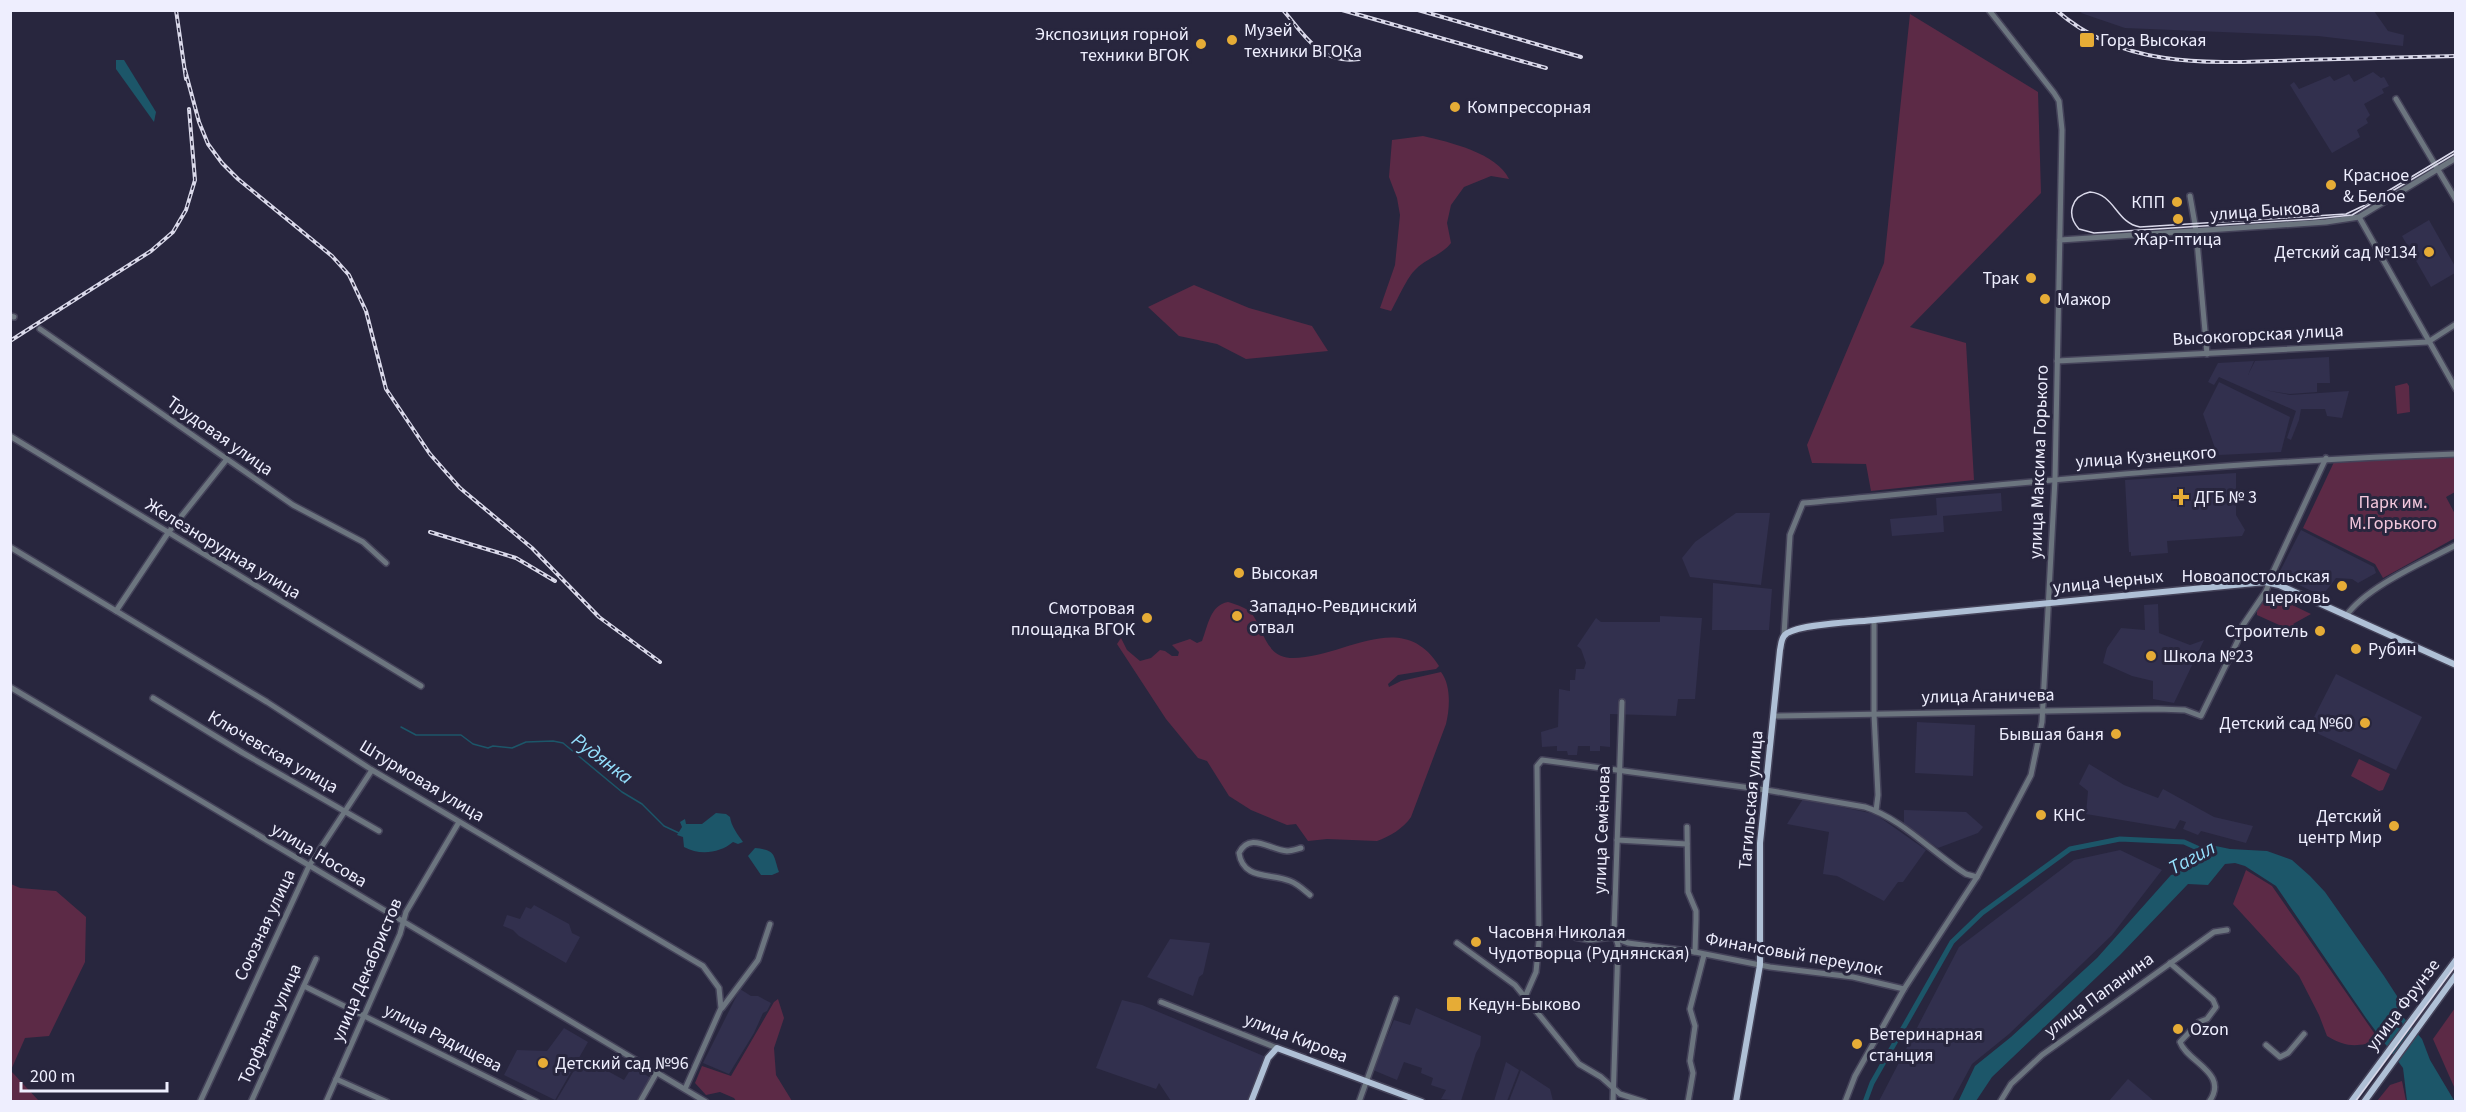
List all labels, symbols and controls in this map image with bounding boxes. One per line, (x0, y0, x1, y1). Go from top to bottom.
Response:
place label: Музей техники ВГОКа (1244, 18, 1362, 64)
place label: Экспозиция горной техники ВГОК (1035, 22, 1190, 68)
place label: Гора Высокая (2100, 28, 2207, 53)
marker: Гора Высокая (2078, 31, 2096, 49)
marker: Музей техники ВГОКа (1225, 33, 1239, 47)
marker: Экспозиция горной техники ВГОК (1194, 37, 1208, 51)
place label: Компрессорная (1467, 95, 1591, 120)
marker: Компрессорная (1448, 100, 1462, 114)
place label: Красное & Белое (2343, 163, 2409, 209)
marker: Красное & Белое (2324, 178, 2338, 192)
place label: КПП (2131, 190, 2165, 215)
marker: КПП (2170, 195, 2184, 209)
street label: улица Быкова (2209, 195, 2321, 227)
marker: Жар-птица (2171, 212, 2185, 226)
place label: Жар-птица (2134, 227, 2222, 252)
place label: Детский сад №134 (2274, 240, 2417, 265)
marker: Детский сад №134 (2422, 245, 2436, 259)
place label: Трак (1982, 266, 2019, 291)
marker: Трак (2024, 271, 2038, 285)
place label: Мажор (2057, 287, 2111, 312)
marker: Мажор (2038, 292, 2052, 306)
street label: Высокогорская улица (2172, 318, 2344, 352)
street label: улица Максима Горького (2023, 364, 2055, 560)
street label: Трудовая улица (162, 390, 278, 482)
street label: улица Кузнецкого (2075, 440, 2217, 474)
place label: ДГБ № 3 (2194, 485, 2257, 510)
marker: ДГБ № 3 (2172, 488, 2190, 506)
park label: Парк им. М.Горького (2349, 490, 2437, 536)
street label: Железнорудная улица (141, 493, 305, 605)
place label: Высокая (1251, 561, 1318, 586)
street label: улица Черных (2052, 564, 2164, 600)
place label: Новоапостольская церковь (2182, 564, 2330, 610)
marker: Высокая (1232, 566, 1246, 580)
marker: Новоапостольская церковь (2335, 579, 2349, 593)
place label: Западно-Ревдинский отвал (1249, 594, 1417, 640)
place label: Смотровая площадка ВГОК (1011, 596, 1136, 642)
marker: Западно-Ревдинский отвал (1230, 609, 1244, 623)
marker: Смотровая площадка ВГОК (1140, 611, 1154, 625)
place label: Строитель (2225, 619, 2308, 644)
marker: Строитель (2313, 624, 2327, 638)
place label: Рубин (2368, 637, 2417, 662)
marker: Рубин (2349, 642, 2363, 656)
place label: Школа №23 (2163, 644, 2253, 669)
marker: Школа №23 (2144, 649, 2158, 663)
street label: улица Аганичева (1921, 682, 2055, 710)
street label: Ключевская улица (203, 704, 343, 800)
place label: Детский сад №60 (2219, 711, 2353, 736)
marker: Детский сад №60 (2358, 716, 2372, 730)
place label: Бывшая баня (1999, 722, 2104, 747)
water label: Рудянка (565, 727, 639, 792)
marker: Бывшая баня (2109, 727, 2123, 741)
street label: Тагильская улица (1732, 729, 1770, 871)
street label: Штурмовая улица (355, 734, 489, 828)
street label: улица Семёнова (1587, 765, 1617, 895)
place label: КНС (2053, 803, 2085, 828)
place label: Детский центр Мир (2298, 804, 2382, 850)
marker: КНС (2034, 808, 2048, 822)
street label: улица Носова (266, 816, 372, 894)
marker: Детский центр Мир (2387, 819, 2401, 833)
water label: Тагил (2164, 834, 2220, 882)
street label: Союзная улица (228, 865, 302, 985)
street label: улица Декабристов (325, 894, 409, 1046)
place label: Часовня Николая Чудотворца (Руднянская) (1488, 920, 1690, 966)
street label: Финансовый переулок (1703, 926, 1885, 982)
marker: Часовня Николая Чудотворца (Руднянская) (1469, 935, 1483, 949)
street label: улица Папанина (2039, 947, 2159, 1043)
street label: улица Фрунзе (2360, 954, 2446, 1056)
street label: Торфяная улица (232, 960, 308, 1088)
place label: Кедун-Быково (1468, 992, 1581, 1017)
marker: Кедун-Быково (1445, 995, 1463, 1013)
street label: улица Радищева (379, 997, 507, 1079)
street label: улица Кирова (1240, 1007, 1352, 1069)
place label: Ozon (2190, 1017, 2229, 1042)
place label: Ветеринарная станция (1869, 1022, 1983, 1068)
marker: Ozon (2171, 1022, 2185, 1036)
marker: Ветеринарная станция (1850, 1037, 1864, 1051)
place label: Детский сад №96 (555, 1051, 689, 1076)
scale bar (21, 1055, 166, 1093)
marker: Детский сад №96 (536, 1056, 550, 1070)
text: 200 m (30, 1064, 75, 1089)

